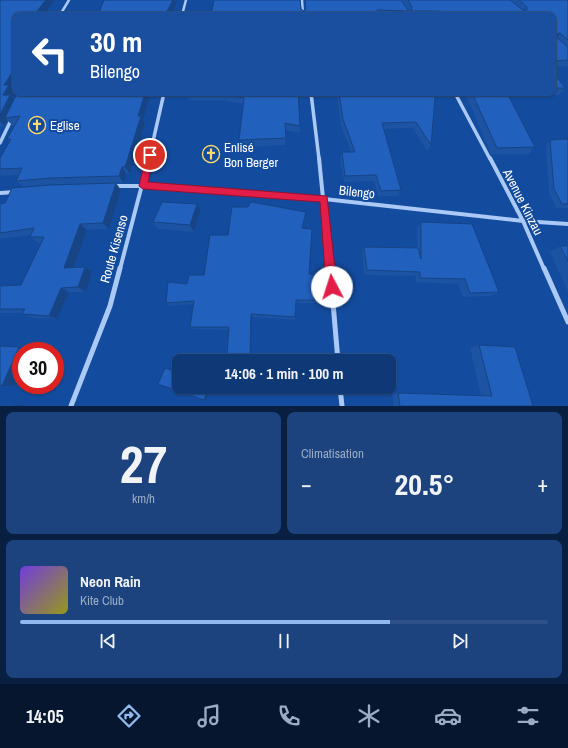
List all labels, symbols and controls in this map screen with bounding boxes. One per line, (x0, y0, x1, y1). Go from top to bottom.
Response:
text: 30 m (90, 23, 142, 61)
icon: left (24, 28, 76, 80)
text: Bilengo (90, 59, 140, 84)
church icon: Eglise (27, 115, 47, 135)
place label: Eglise (50, 117, 80, 134)
pin (133, 138, 167, 172)
place label: Enlisé Bon Berger (224, 139, 278, 171)
icon: arrive (139, 144, 161, 166)
church icon: Enlisé Bon Berger (201, 144, 221, 164)
street label: Avenue Kinzau (499, 165, 547, 238)
street label: Bilengo (338, 182, 376, 202)
street label: Route Kisenso (96, 213, 132, 285)
position arrow (311, 266, 353, 308)
speed limit sign: 30 (12, 342, 64, 394)
text: 14:06 · 1 min · 100 m (225, 363, 343, 384)
text: 27 (120, 429, 167, 499)
text: Climatisation (301, 445, 364, 462)
text: 20.5° (395, 464, 454, 504)
text: − (301, 469, 312, 499)
text: + (537, 469, 548, 499)
text: km/h (132, 490, 155, 507)
text: Neon Rain (80, 571, 141, 592)
text: Kite Club (80, 592, 124, 609)
icon: previous (97, 630, 119, 652)
icon: pause (273, 630, 295, 652)
icon: next (449, 630, 471, 652)
icon: directions (115, 702, 143, 730)
icon: music (195, 702, 223, 730)
icon: phone (275, 702, 303, 730)
icon: climate (355, 702, 383, 730)
icon: car (434, 702, 462, 730)
icon: filters (514, 702, 542, 730)
text: 14:05 (26, 704, 64, 729)

